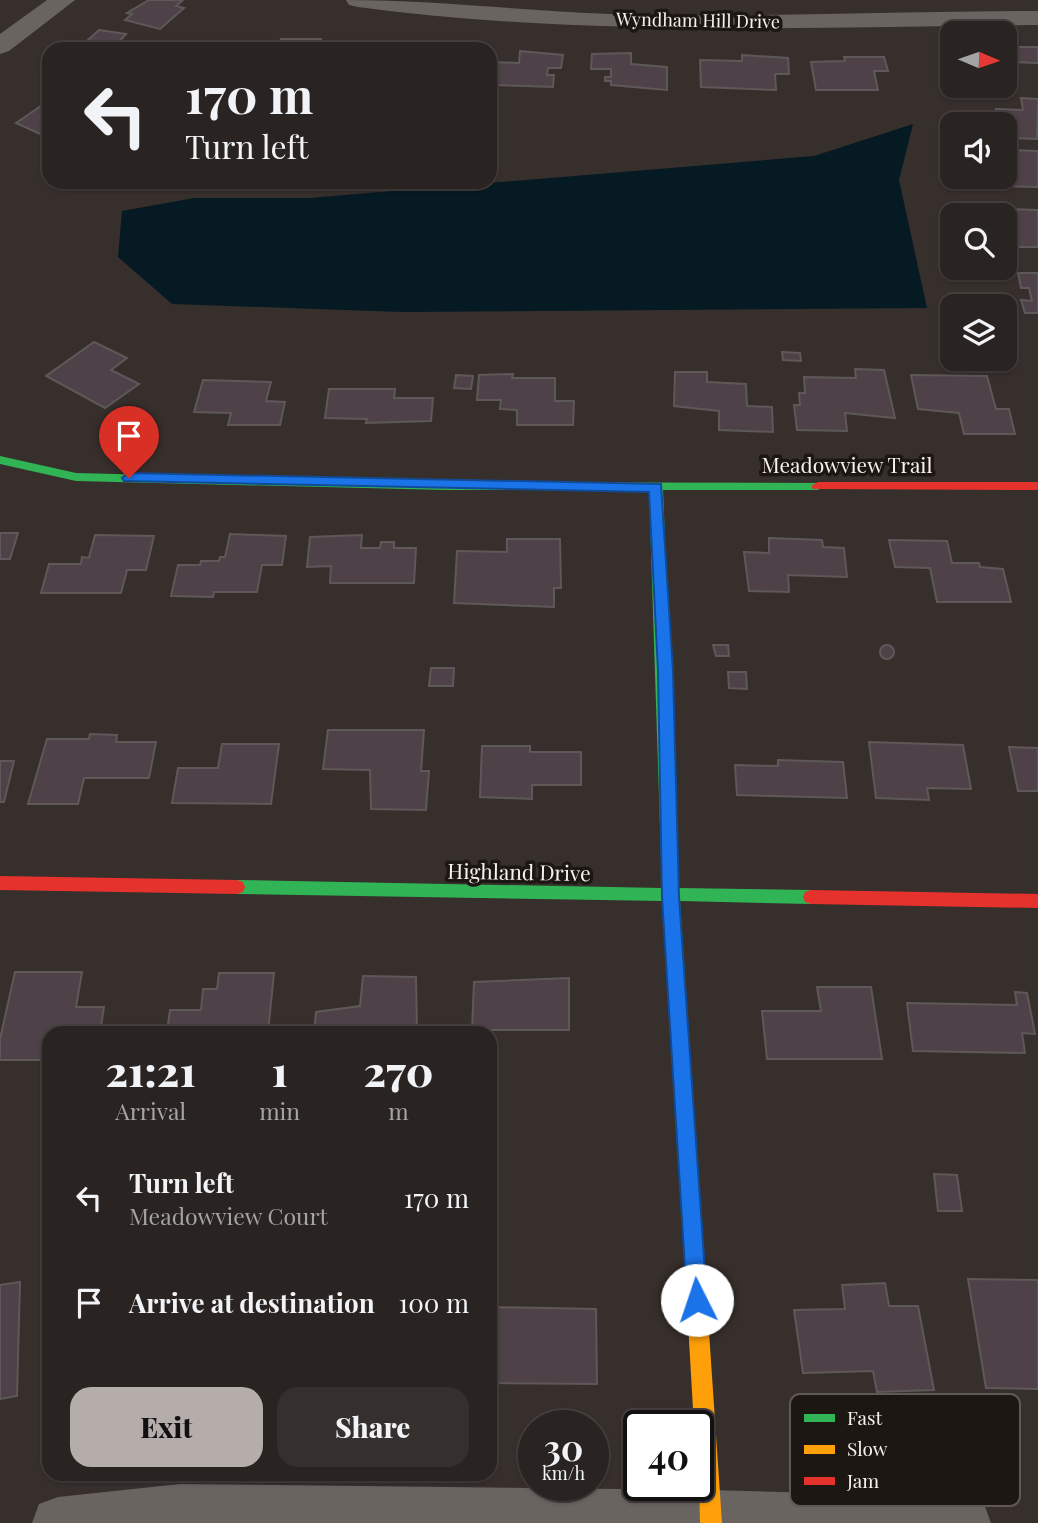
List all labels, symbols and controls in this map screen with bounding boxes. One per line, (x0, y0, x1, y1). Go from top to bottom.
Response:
street label: Wyndham Hill Drive (615, 7, 780, 33)
north arrow (940, 21, 1017, 98)
map controls (940, 21, 1017, 371)
text: 170 m (185, 61, 313, 126)
icon: left (70, 70, 161, 161)
button: sound (940, 112, 1017, 189)
text: Turn left (185, 124, 309, 167)
button: search (940, 203, 1017, 280)
button: layers (940, 294, 1017, 371)
pin (99, 406, 159, 478)
icon: arrive (110, 417, 148, 455)
street label: Meadowview Trail (761, 450, 933, 478)
street label: Highland Drive (447, 856, 591, 886)
text: 21:21 (105, 1042, 196, 1098)
text: 1 (271, 1042, 288, 1098)
text: 270 (363, 1042, 434, 1098)
text: Arrival (115, 1095, 186, 1126)
text: min (259, 1095, 300, 1126)
text: m (388, 1095, 409, 1126)
text: Turn left (129, 1165, 234, 1200)
icon: left (70, 1179, 108, 1217)
text: 170 m (404, 1180, 469, 1215)
text: Meadowview Court (129, 1200, 328, 1231)
position arrow (660, 1263, 734, 1337)
icon: arrive (70, 1284, 108, 1322)
text: Arrive at destination (129, 1285, 375, 1320)
text: 100 m (399, 1285, 469, 1320)
button: Exit (70, 1387, 263, 1467)
button: Share (277, 1387, 469, 1467)
legend (790, 1394, 1020, 1506)
text: Fast (847, 1404, 883, 1430)
speed limit sign: 40 (623, 1410, 714, 1501)
text: 30 (544, 1423, 583, 1470)
text: Slow (847, 1435, 888, 1461)
text: km/h (542, 1461, 585, 1485)
text: Jam (846, 1467, 879, 1493)

